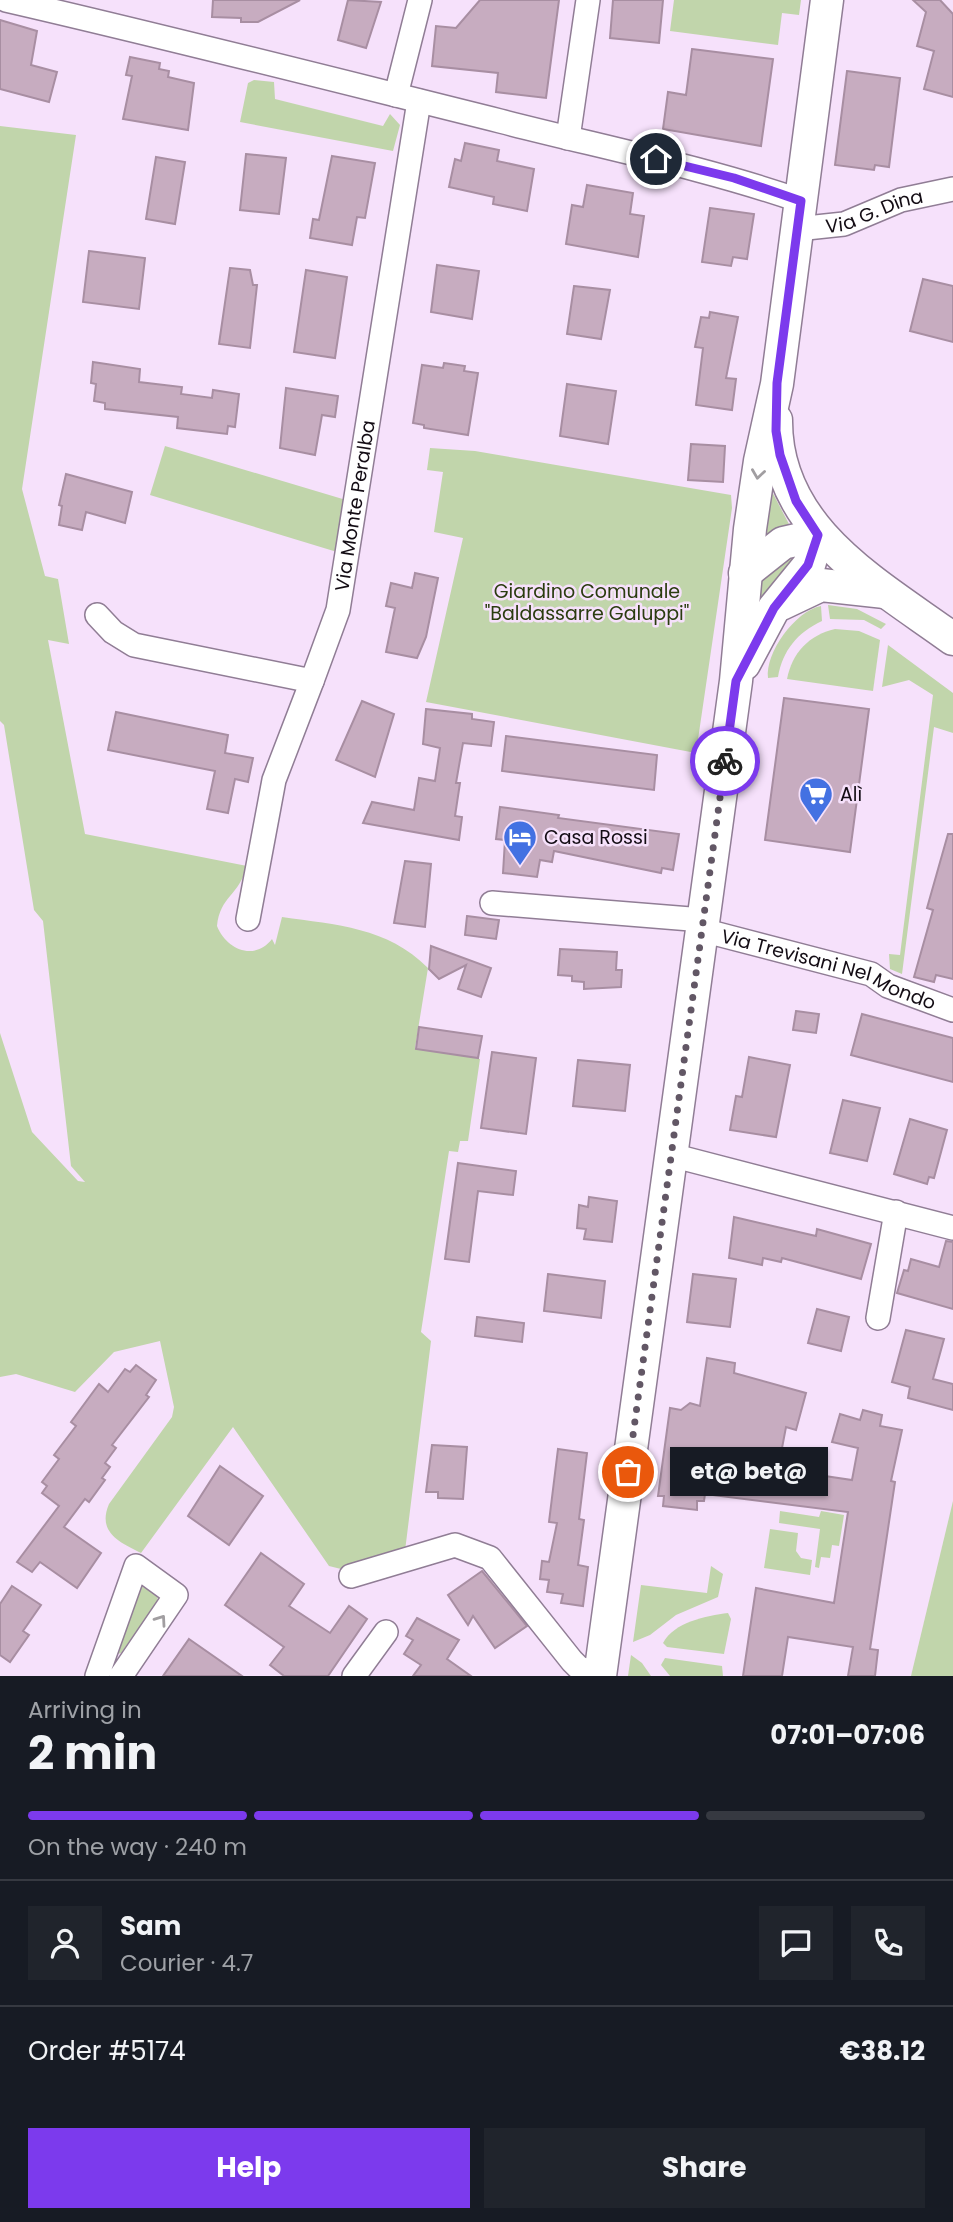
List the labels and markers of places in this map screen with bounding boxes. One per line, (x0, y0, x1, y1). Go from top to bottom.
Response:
pin (626, 129, 686, 189)
supermarket icon: Alì (797, 775, 835, 824)
place label: Alì (840, 781, 862, 808)
hotel icon: Casa Rossi (501, 818, 539, 867)
place label: Casa Rossi (544, 824, 648, 851)
pin (598, 1442, 658, 1502)
callout: et@ bet@ (670, 1448, 828, 1496)

